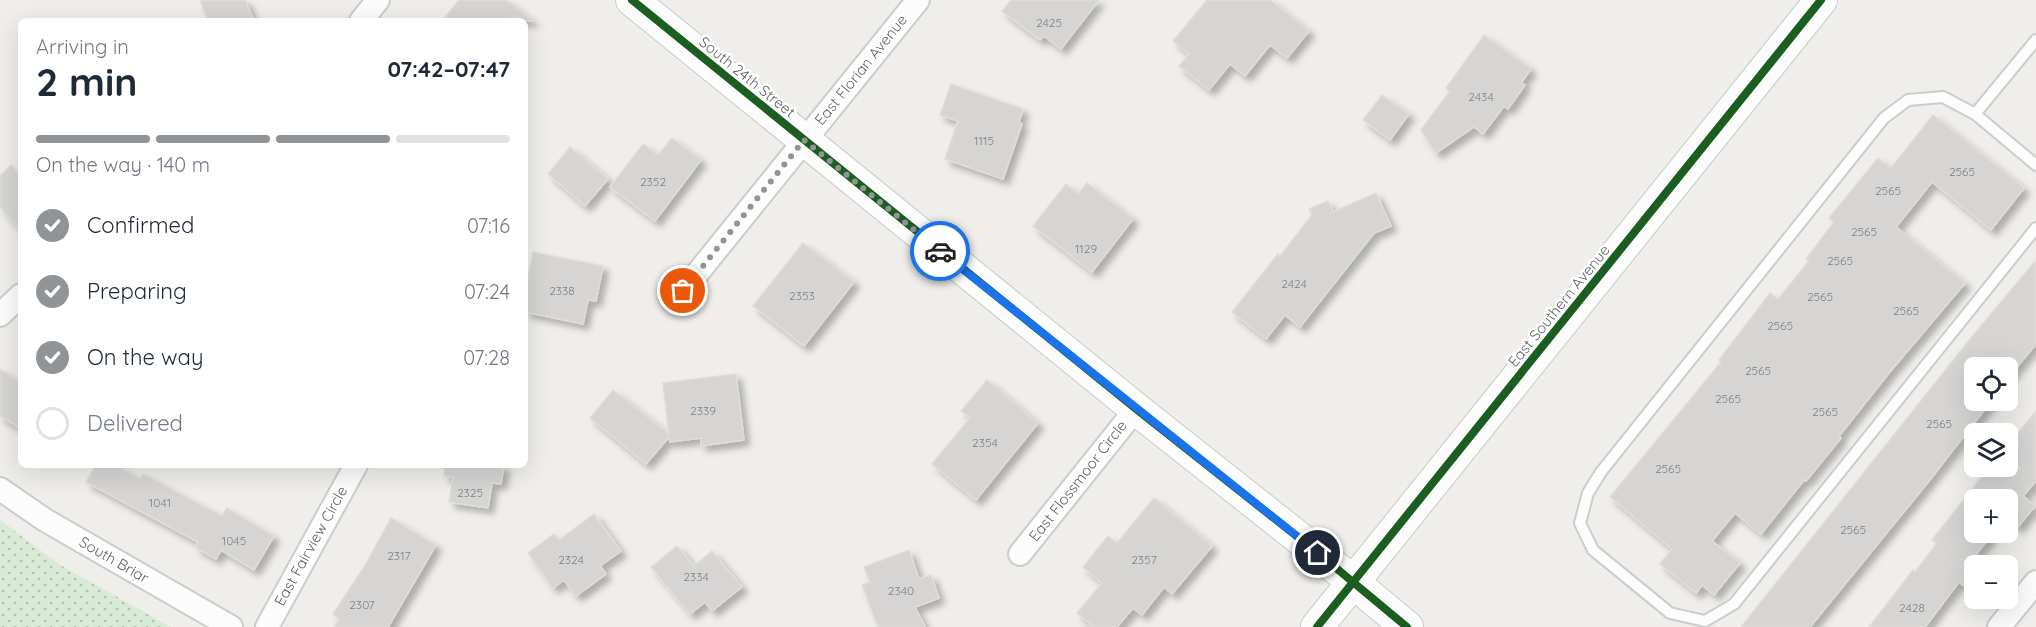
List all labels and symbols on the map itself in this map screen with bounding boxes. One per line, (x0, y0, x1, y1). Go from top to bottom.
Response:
street label: East Florian Avenue (810, 11, 911, 129)
house number: 2425 (1036, 15, 1062, 30)
street label: South 24th Street (695, 32, 799, 121)
house number: 2434 (1468, 89, 1494, 104)
house number: 1115 (974, 133, 994, 148)
house number: 2565 (1949, 164, 1975, 179)
house number: 2352 (640, 174, 666, 189)
house number: 2565 (1875, 183, 1901, 198)
courier (910, 221, 970, 281)
house number: 2565 (1851, 224, 1877, 239)
house number: 1129 (1075, 241, 1097, 256)
street label: East Southern Avenue (1503, 241, 1614, 371)
house number: 2565 (1827, 253, 1853, 268)
pin (657, 265, 708, 316)
house number: 2424 (1281, 276, 1307, 291)
house number: 2338 (549, 283, 575, 298)
house number: 2353 (789, 288, 815, 303)
house number: 2565 (1807, 289, 1833, 304)
house number: 2565 (1893, 303, 1919, 318)
house number: 2565 (1767, 318, 1793, 333)
house number: 2565 (1745, 363, 1771, 378)
house number: 2565 (1715, 391, 1741, 406)
house number: 2339 (690, 403, 716, 418)
house number: 2565 (1812, 404, 1838, 419)
street label: East Flossmoor Circle (1024, 416, 1131, 545)
house number: 2565 (1926, 416, 1952, 431)
house number: 2354 (972, 435, 998, 450)
house number: 2565 (1655, 461, 1681, 476)
street label: East Fairview Circle (270, 483, 351, 609)
house number: 2325 (457, 485, 483, 500)
house number: 1041 (149, 495, 171, 510)
house number: 2565 (1840, 522, 1866, 537)
pin (1292, 527, 1343, 578)
street label: South Briar (76, 532, 153, 587)
house number: 1045 (222, 533, 246, 548)
house number: 2317 (387, 548, 411, 563)
house number: 2324 (558, 552, 584, 567)
house number: 2357 (1131, 552, 1157, 567)
house number: 2334 (683, 569, 709, 584)
house number: 2340 (888, 583, 914, 598)
house number: 2307 (349, 597, 375, 612)
house number: 2428 (1899, 600, 1925, 615)

